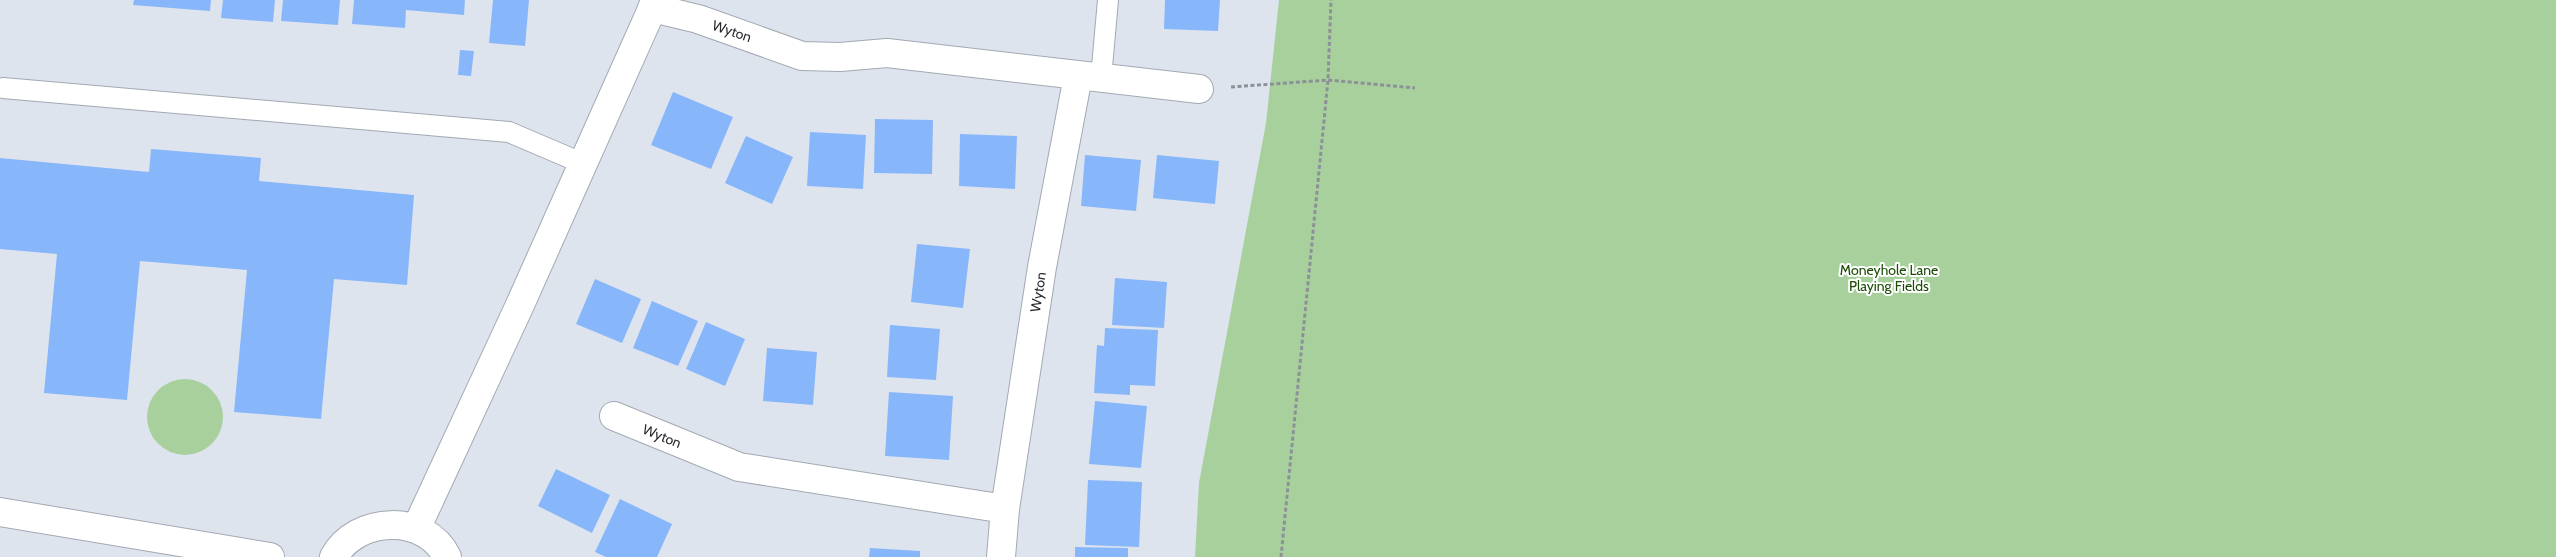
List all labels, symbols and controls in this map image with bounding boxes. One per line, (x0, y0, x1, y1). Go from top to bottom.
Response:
street label: Wyton (710, 16, 754, 46)
park label: Moneyhole Lane Playing Fields (1840, 261, 1938, 295)
street label: Wyton (1026, 270, 1050, 313)
street label: Wyton (640, 420, 684, 452)

